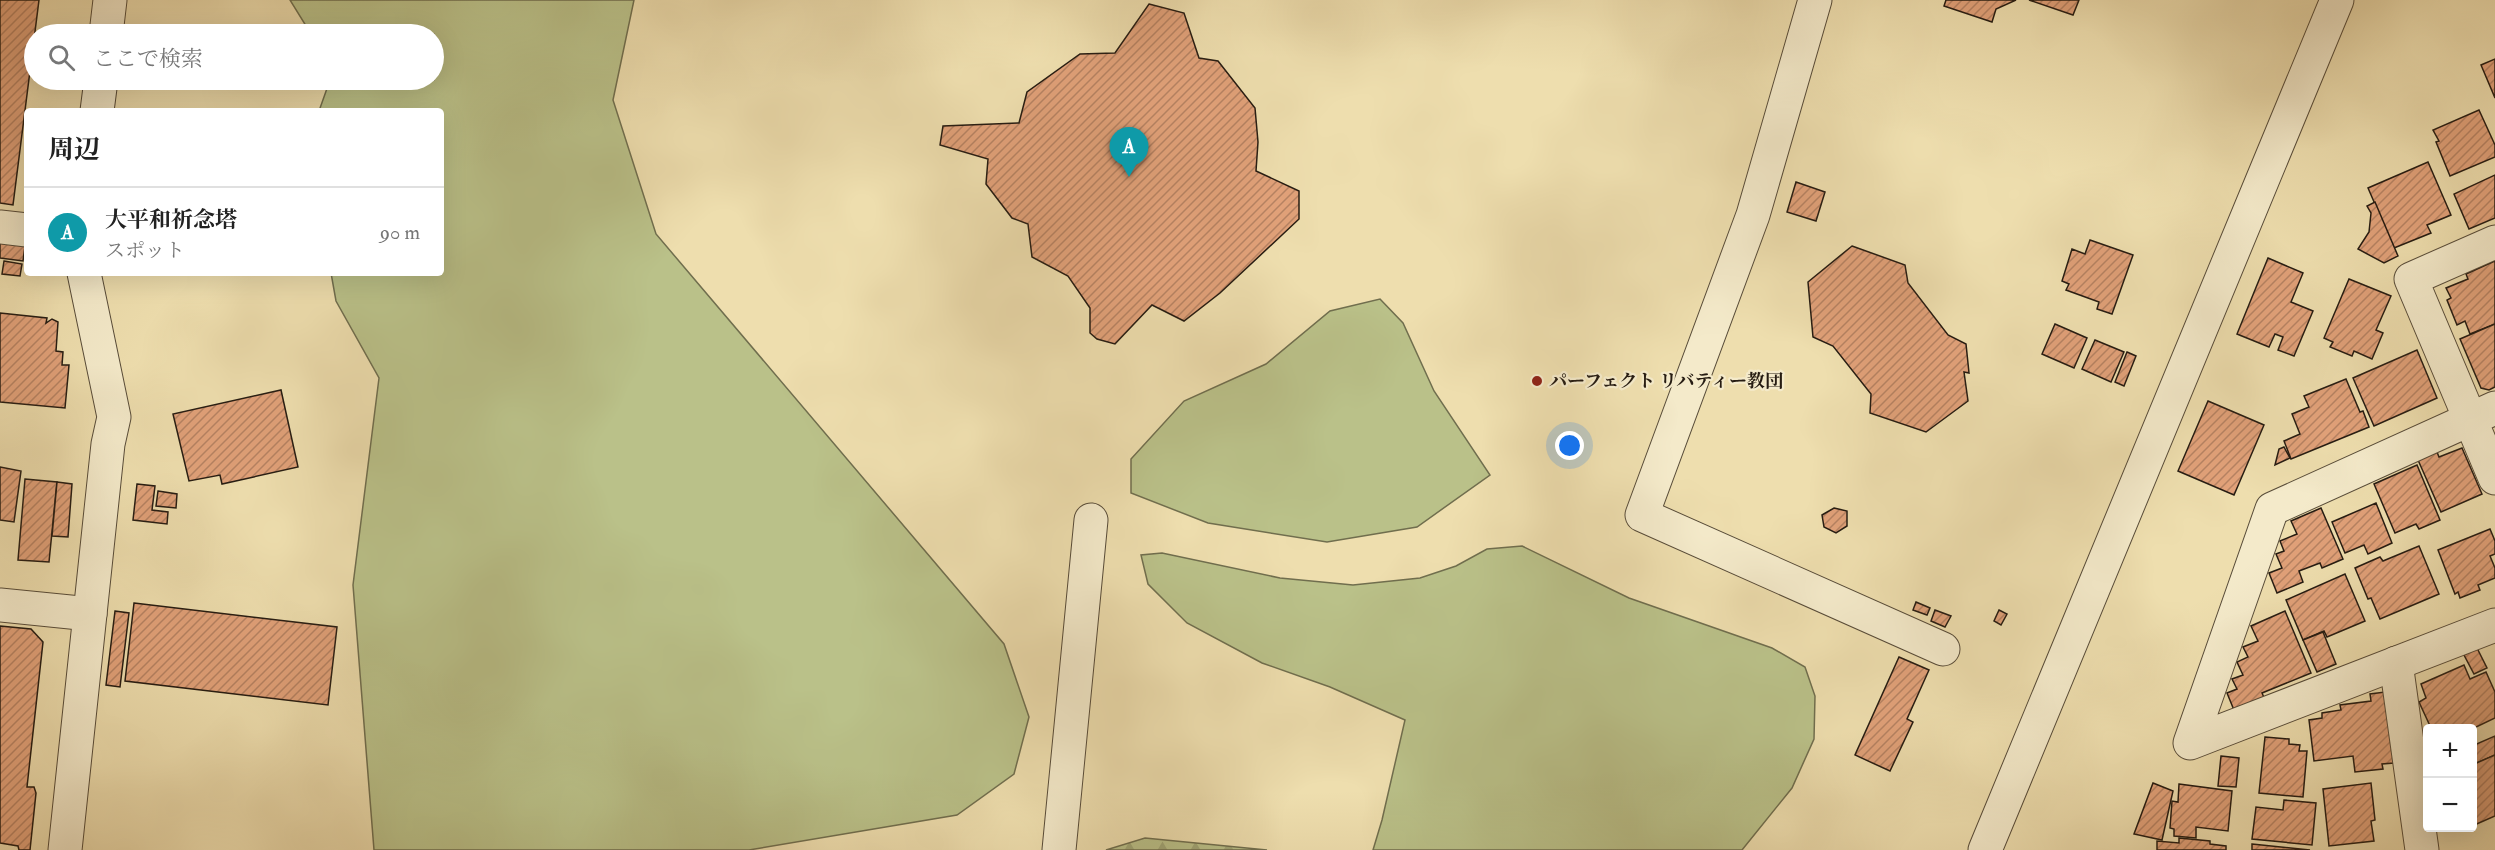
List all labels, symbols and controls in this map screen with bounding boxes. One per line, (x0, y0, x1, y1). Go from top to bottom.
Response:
search box (24, 24, 444, 90)
icon: search (45, 41, 78, 74)
text: ここで検索 (93, 45, 203, 73)
pin: A (1110, 128, 1148, 177)
text: 周辺 (48, 134, 100, 166)
text: 大平和祈念塔 (105, 206, 237, 234)
text: A (61, 220, 74, 245)
text: 90 m (380, 220, 420, 245)
text: スポット (105, 238, 185, 263)
place label: パーフェクト リバティー教団 (1549, 370, 1783, 393)
marker: パーフェクト リバティー教団 (1530, 374, 1544, 388)
your location (1555, 431, 1584, 460)
map controls (2423, 724, 2477, 832)
button: + (2423, 724, 2477, 778)
button: − (2423, 778, 2477, 832)

